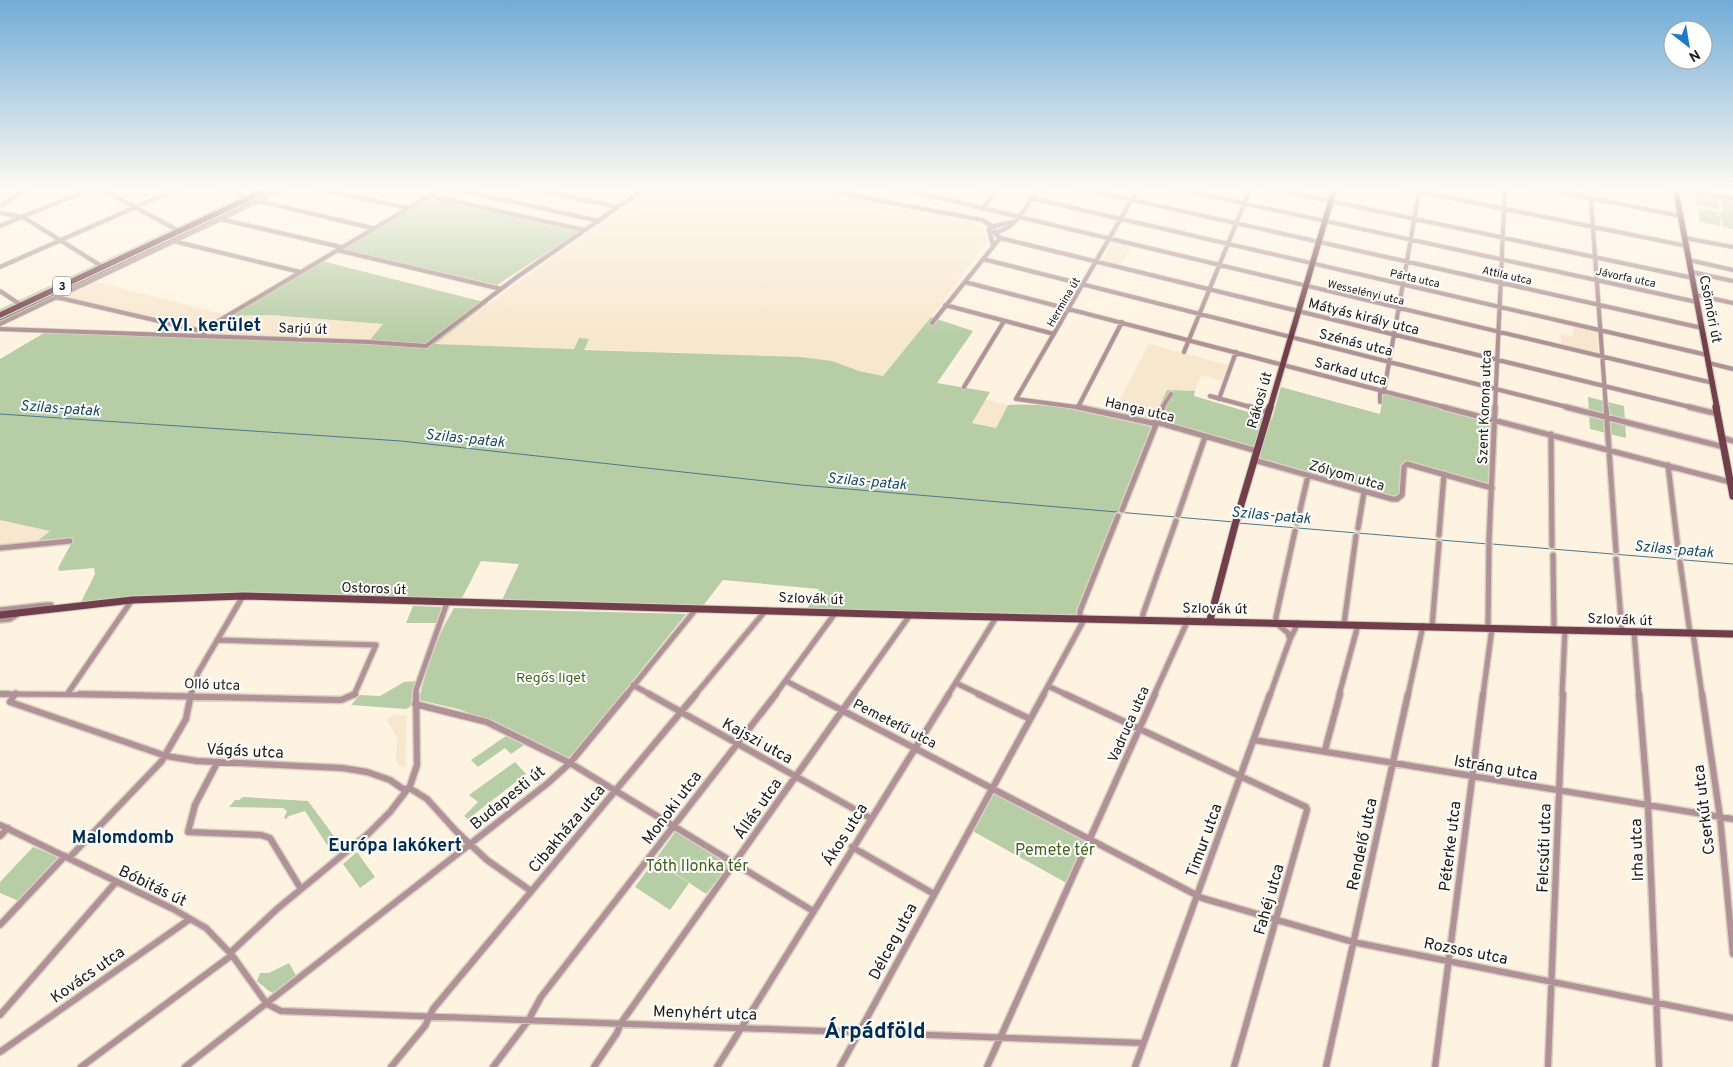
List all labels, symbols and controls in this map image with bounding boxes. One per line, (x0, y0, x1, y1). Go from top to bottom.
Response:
north arrow (1663, 20, 1713, 70)
text: N (1685, 45, 1703, 65)
street label: Attila utca (1480, 263, 1533, 289)
street label: Jávorfa utca (1594, 265, 1657, 291)
street label: Párta utca (1388, 266, 1441, 292)
street label: Csömöri út (1695, 274, 1724, 345)
street label: Hermina út (1044, 275, 1084, 330)
road number: 3 (53, 276, 71, 296)
street label: Wesselényi utca (1326, 277, 1406, 309)
street label: Mátyás király utca (1306, 295, 1421, 339)
district label: XVI. kerület (157, 314, 261, 338)
street label: Sarjú út (278, 320, 328, 339)
street label: Szénás utca (1317, 326, 1394, 361)
street label: Szent Korona utca (1475, 350, 1496, 465)
street label: Sarkad utca (1312, 355, 1389, 390)
street label: Rákosi út (1244, 370, 1277, 431)
street label: Hanga utca (1103, 394, 1176, 427)
water label: Szilas-patak (19, 397, 101, 422)
water label: Szilas-patak (424, 426, 506, 453)
street label: Zólyom utca (1307, 458, 1386, 495)
water label: Szilas-patak (826, 470, 908, 495)
water label: Szilas-patak (1230, 504, 1312, 529)
water label: Szilas-patak (1633, 538, 1715, 563)
street label: Ostoros út (341, 580, 407, 599)
street label: Szlovák út (778, 590, 844, 609)
street label: Szlovák út (1182, 600, 1248, 619)
street label: Szlovák út (1587, 611, 1653, 630)
park label: Regős liget (516, 670, 586, 687)
street label: Olló utca (184, 676, 240, 695)
street label: Vadruca utca (1105, 684, 1154, 765)
street label: Pemetefű utca (850, 696, 939, 753)
street label: Kajszi utca (718, 714, 796, 769)
street label: Vágás utca (206, 740, 284, 764)
street label: Istráng utca (1452, 752, 1539, 786)
street label: Budapesti út (467, 762, 550, 835)
street label: Cserkút utca (1690, 764, 1720, 856)
street label: Monoki utca (638, 767, 707, 849)
street label: Állás utca (729, 774, 787, 844)
street label: Cibakháza utca (525, 781, 610, 878)
street label: Rendelő utca (1343, 796, 1382, 892)
street label: Ákos utca (817, 799, 873, 870)
street label: Péterke utca (1436, 800, 1466, 893)
street label: Timur utca (1182, 801, 1227, 880)
street label: Felcsúti utca (1533, 803, 1557, 893)
street label: Irha utca (1627, 818, 1649, 882)
district label: Malomdomb (72, 827, 174, 850)
district label: Európa lakókert (328, 835, 462, 858)
park label: Pemete tér (1015, 841, 1095, 861)
park label: Tóth Ilonka tér (646, 857, 748, 877)
street label: Bóbitás út (115, 862, 190, 912)
street label: Fahéj utca (1250, 862, 1290, 937)
street label: Délceg utca (865, 900, 922, 984)
street label: Rozsos utca (1422, 934, 1509, 970)
street label: Kovács utca (47, 943, 129, 1008)
street label: Menyhért utca (652, 1002, 757, 1026)
district label: Árpádföld (824, 1017, 926, 1046)

